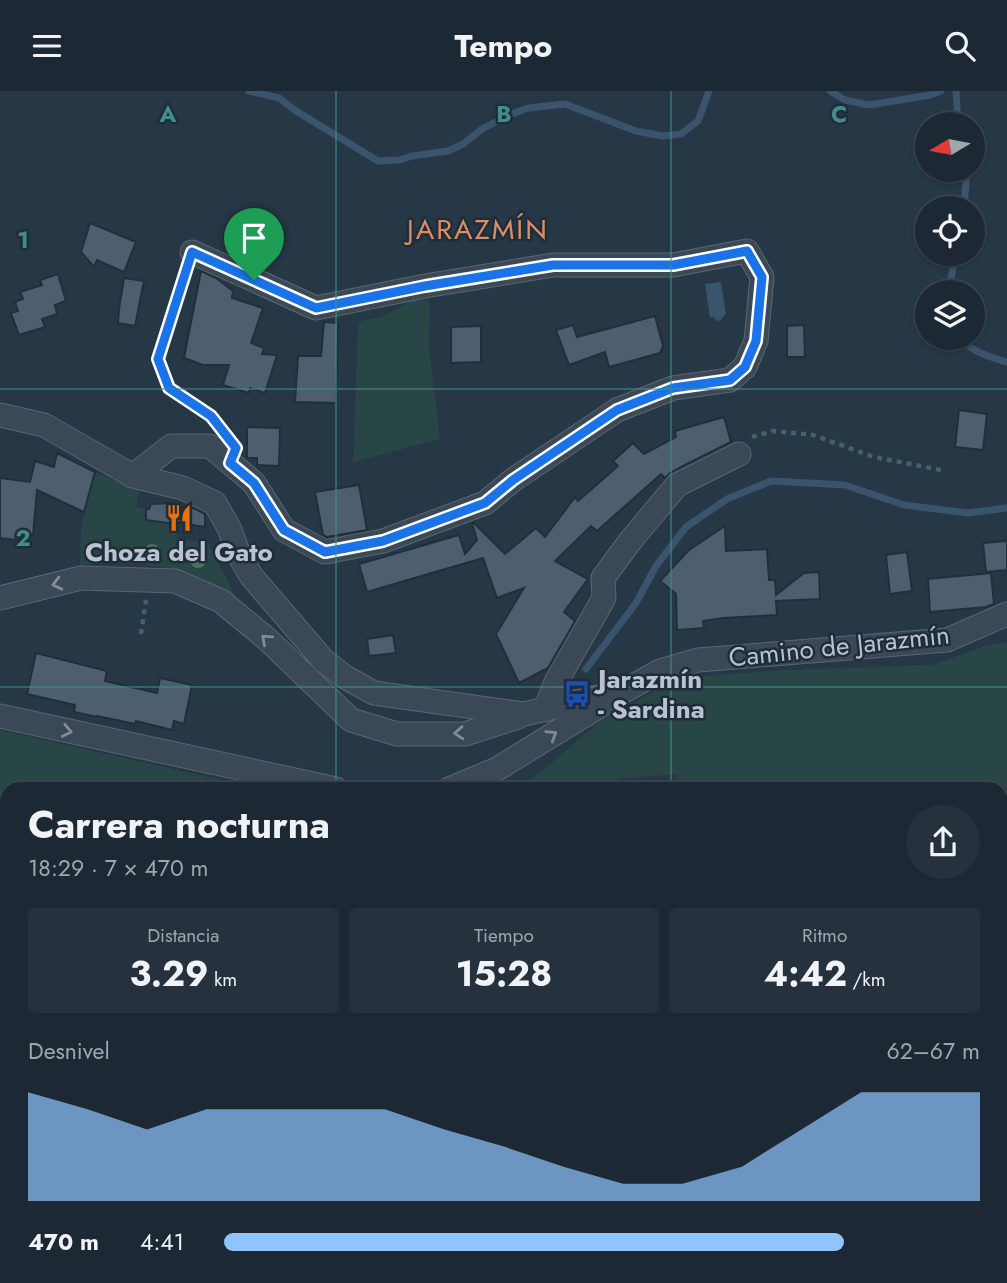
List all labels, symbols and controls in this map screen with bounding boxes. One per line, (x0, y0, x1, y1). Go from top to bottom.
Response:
text: Tempo (455, 23, 552, 69)
icon: menu (28, 27, 66, 65)
icon: search (941, 27, 979, 65)
text: A (159, 97, 177, 131)
text: B (496, 97, 512, 131)
text: C (831, 97, 847, 131)
north arrow (915, 112, 985, 182)
map controls (915, 112, 985, 350)
button: locate (915, 196, 985, 266)
pin (224, 208, 284, 280)
district label: JARAZMÍN (403, 209, 549, 250)
icon: arrive (235, 219, 273, 257)
text: 1 (17, 223, 29, 257)
button: layers (915, 280, 985, 350)
restaurant icon: Choza del Gato (164, 503, 194, 533)
text: 2 (15, 521, 31, 555)
place label: Choza del Gato (85, 533, 273, 571)
one-way arrow (51, 576, 63, 590)
street label: Camino de Jarazmín (727, 616, 951, 676)
one-way arrow (261, 634, 274, 647)
place label: Jarazmín - Sardina (593, 660, 705, 728)
bus stop icon: Jarazmín - Sardina (562, 679, 592, 709)
one-way arrow (61, 722, 73, 737)
one-way arrow (453, 725, 464, 740)
one-way arrow (545, 731, 558, 744)
text: Carrera nocturna (28, 797, 330, 852)
button: share (906, 805, 980, 879)
text: 18:29 · 7 × 470 m (28, 851, 209, 885)
text: Distancia (147, 922, 220, 949)
text: Tiempo (474, 922, 534, 949)
text: Ritmo (802, 922, 847, 949)
text: 3.29 (129, 949, 208, 999)
text: 15:28 (456, 949, 552, 999)
text: 4:42 (764, 949, 847, 999)
text: km (208, 966, 237, 993)
text: /km (847, 966, 886, 993)
text: Desnivel (28, 1034, 110, 1068)
text: 62–67 m (886, 1034, 980, 1068)
text: 470 m (28, 1225, 99, 1259)
text: 4:41 (140, 1225, 184, 1259)

